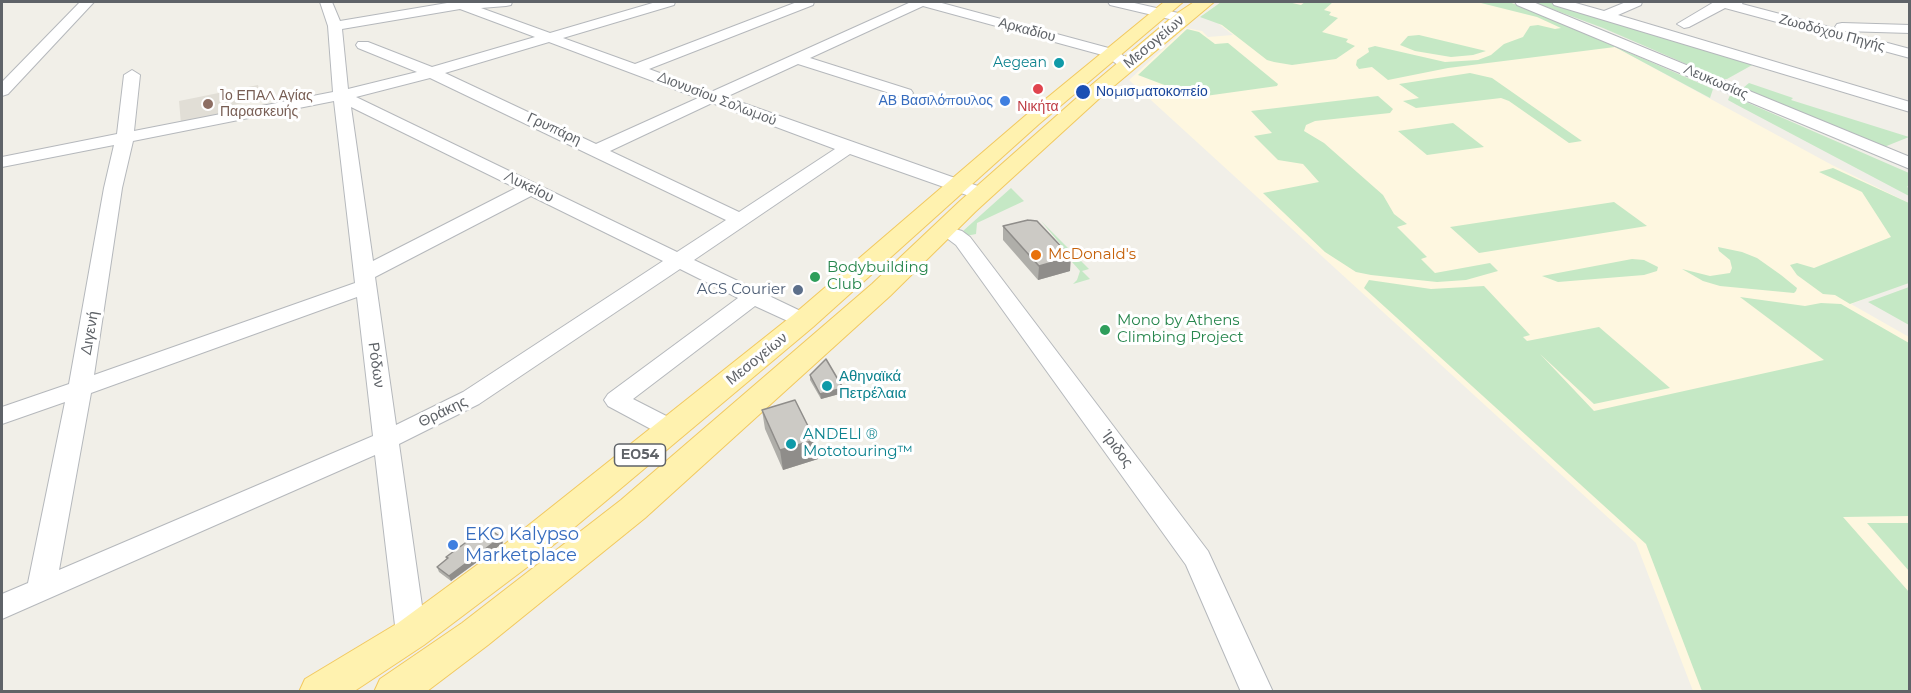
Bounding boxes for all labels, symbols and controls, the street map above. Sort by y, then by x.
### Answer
street label: Μεσογείων [1120,11,1188,73]
street label: Ζωοδόχου Πηγής [1777,11,1887,55]
street label: Αρκαδίου [997,14,1057,46]
place label: Aegean [993,55,1047,71]
marker: Aegean [1052,56,1066,70]
street label: Λευκωσίας [1681,61,1751,103]
street label: Διονυσίου Σολωμού [655,69,779,129]
marker: Νικήτα [1031,82,1045,96]
marker: Νομισματοκοπείο [1074,83,1092,101]
place label: Νομισματοκοπείο [1096,84,1208,100]
place label: 1ο ΕΠΑΛ Αγίας Παρασκευής [220,88,313,120]
place label: ΑΒ Βασιλόπουλος [878,93,993,109]
marker: ΑΒ Βασιλόπουλος [998,94,1012,108]
marker: 1ο ΕΠΑΛ Αγίας Παρασκευής [201,97,215,111]
place label: Νικήτα [1017,99,1059,115]
street label: Γρυπάρη [524,109,584,149]
street label: Λυκείου [501,167,557,207]
place label: McDonald's [1048,246,1136,264]
marker: McDonald's [1029,248,1043,262]
place label: Bodybuilding Club [827,259,929,294]
marker: Bodybuilding Club [808,270,822,284]
place label: ACS Courier [697,281,786,299]
marker: ACS Courier [791,283,805,297]
street label: Διγενή [77,310,103,356]
place label: Mono by Athens Climbing Project [1117,312,1244,347]
marker: Mono by Athens Climbing Project [1098,323,1112,337]
street label: Μεσογείων [723,329,791,389]
street label: Ρόδων [364,341,388,389]
place label: Αθηναϊκά Πετρέλαια [839,368,906,403]
marker: Αθηναϊκά Πετρέλαια [820,379,834,393]
street label: Θράκης [416,393,470,431]
place label: ANDELI ® Mototouring™ [803,426,913,461]
street label: Ίριδος [1098,427,1136,471]
marker: ANDELI ® Mototouring™ [784,437,798,451]
road number: ΕΟ54 [614,444,666,466]
place label: EKO Kalypso Marketplace [465,524,579,566]
marker: EKO Kalypso Marketplace [446,538,460,552]

